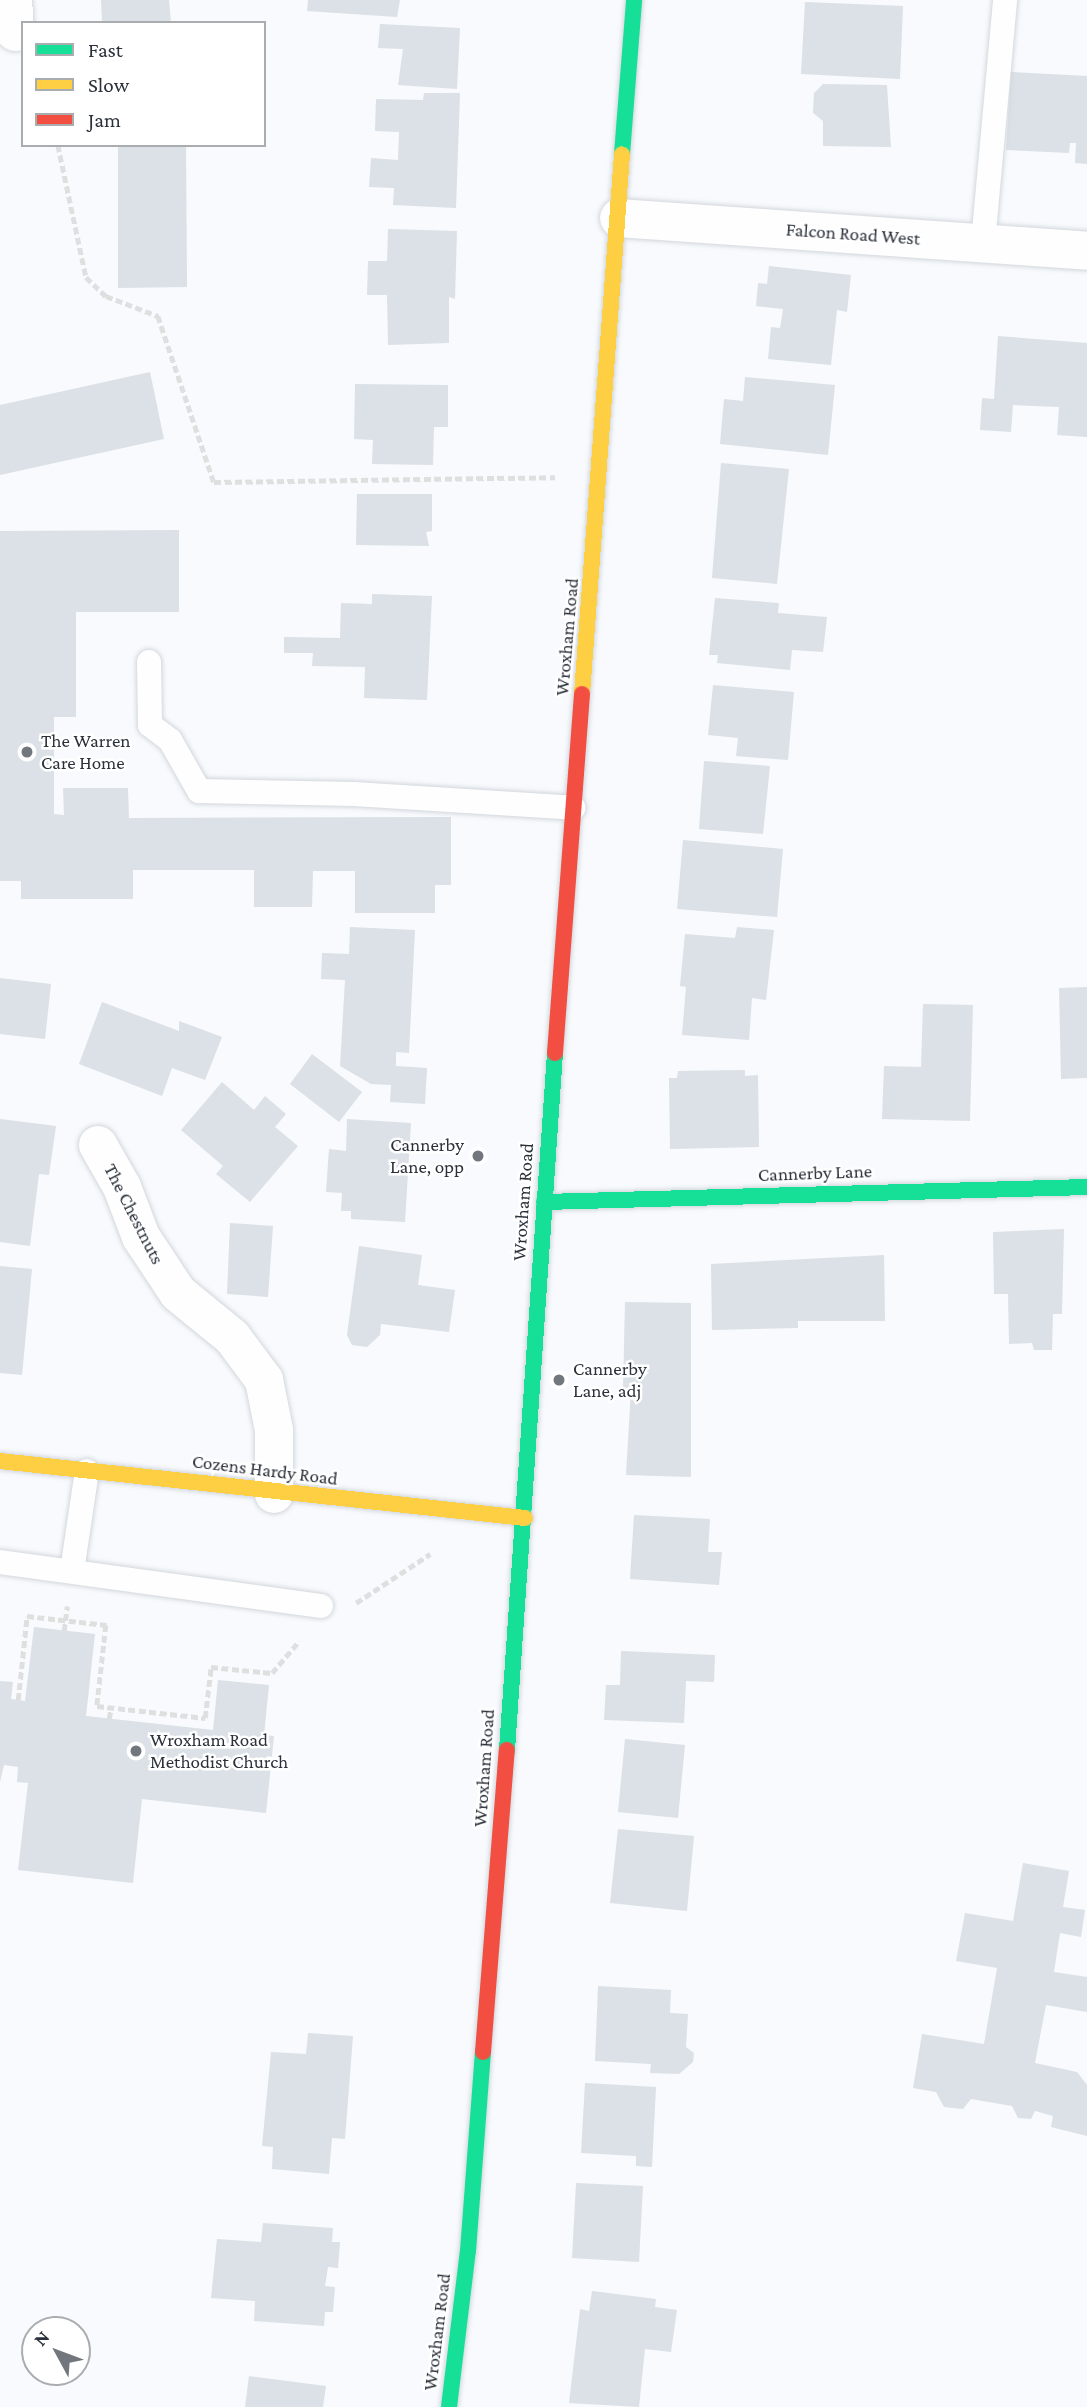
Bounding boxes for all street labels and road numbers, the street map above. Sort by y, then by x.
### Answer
street label: Falcon Road West [785,218,921,250]
street label: Wroxham Road [551,577,583,697]
street label: Wroxham Road [508,1142,538,1262]
street label: The Chestnuts [99,1160,169,1268]
street label: Cannerby Lane [758,1160,872,1186]
street label: Cozens Hardy Road [191,1450,339,1490]
street label: Wroxham Road [469,1708,499,1828]
street label: Wroxham Road [418,2272,456,2392]

